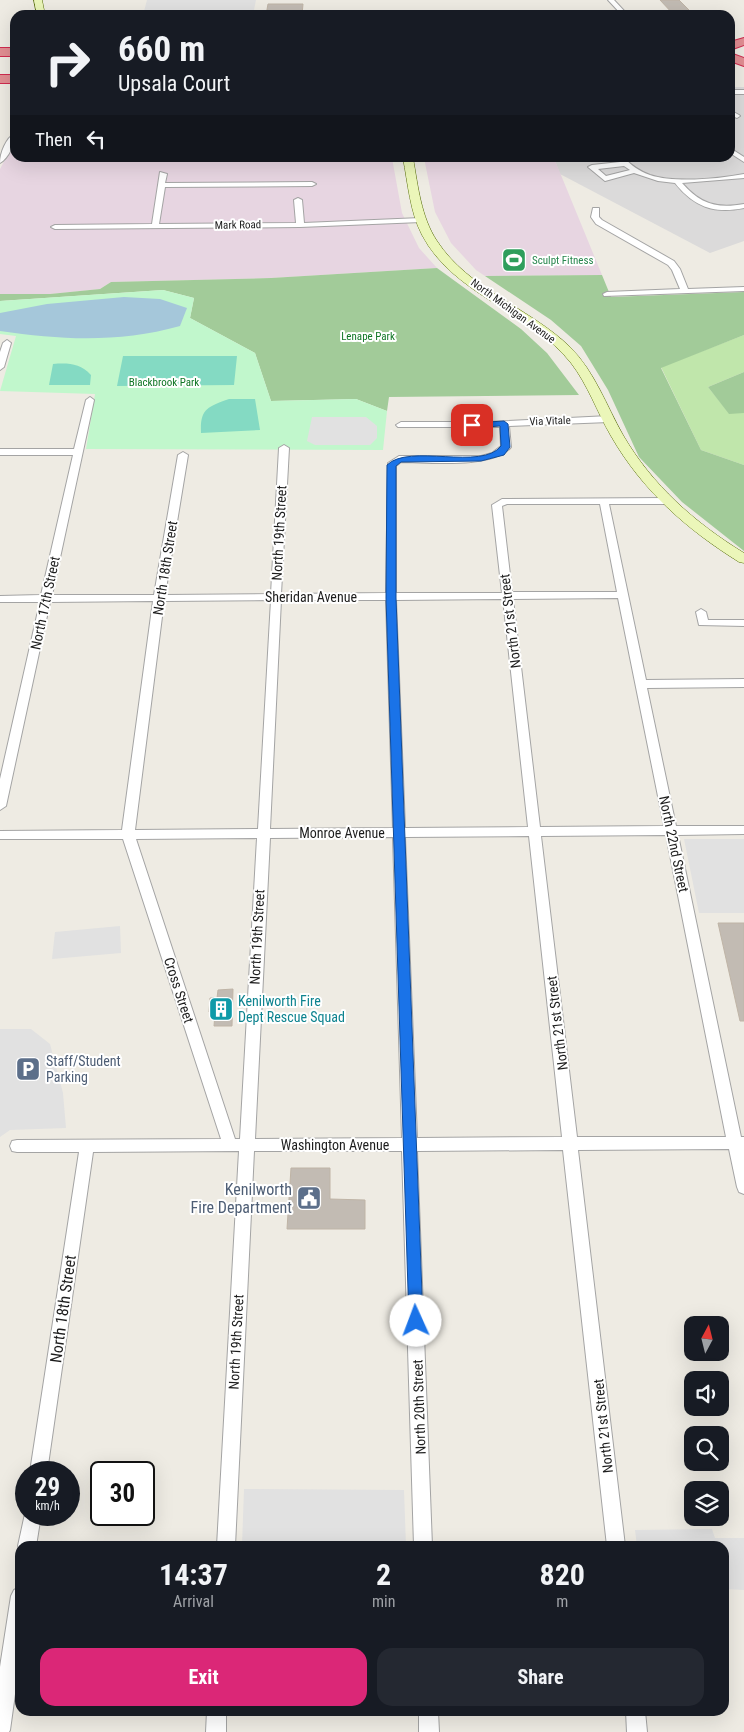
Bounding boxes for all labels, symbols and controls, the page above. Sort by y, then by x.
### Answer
text: 660 m [118,29,205,70]
icon: right [35,30,100,95]
text: Upsala Court [118,71,230,96]
icon: left [82,125,110,153]
text: Then [35,128,72,151]
street label: Mark Road [215,218,261,232]
sports icon: Sculpt Fitness [501,247,527,273]
place label: Sculpt Fitness [532,254,593,267]
street label: North Michigan Avenue [468,276,558,346]
park label: Lenape Park [341,330,395,343]
park label: Blackbrook Park [129,376,199,389]
pin [451,404,493,446]
icon: arrive [458,411,486,439]
street label: Via Vitale [529,414,571,428]
street label: North 19th Street [269,485,289,581]
street label: North 18th Street [150,520,180,616]
street label: North 17th Street [27,555,63,651]
street label: North 21st Street [496,573,524,669]
street label: Sheridan Avenue [265,589,357,605]
street label: North 22nd Street [656,794,692,894]
street label: Monroe Avenue [299,825,385,841]
street label: North 19th Street [247,889,267,985]
street label: Cross Street [161,955,197,1025]
street label: North 21st Street [543,975,571,1071]
place label: Kenilworth Fire Dept Rescue Squad [238,993,345,1025]
building icon: Kenilworth Fire Dept Rescue Squad [208,996,234,1022]
place label: Staff/Student Parking [46,1053,121,1085]
parking icon: Staff/Student Parking [15,1056,41,1082]
street label: Washington Avenue [281,1137,390,1153]
place label: Kenilworth Fire Department [191,1180,292,1217]
public building icon: Kenilworth Fire Department [296,1185,322,1211]
street label: North 18th Street [46,1254,80,1364]
street label: North 19th Street [226,1294,246,1390]
position arrow [389,1294,441,1346]
north arrow [684,1316,729,1361]
map controls [684,1316,729,1526]
street label: North 20th Street [409,1359,429,1455]
button: sound [684,1371,729,1416]
street label: North 21st Street [590,1378,616,1474]
button: search [684,1426,729,1471]
speed limit sign: 30 [90,1461,155,1526]
text: 29 [35,1473,60,1502]
button: layers [684,1481,729,1526]
text: km/h [35,1499,60,1513]
text: 14:37 [159,1557,228,1592]
text: 2 [376,1557,391,1592]
text: 820 [539,1557,585,1592]
text: Arrival [173,1592,214,1611]
text: min [372,1592,395,1611]
text: m [556,1592,568,1611]
button: Exit [40,1648,367,1706]
button: Share [377,1648,704,1706]

